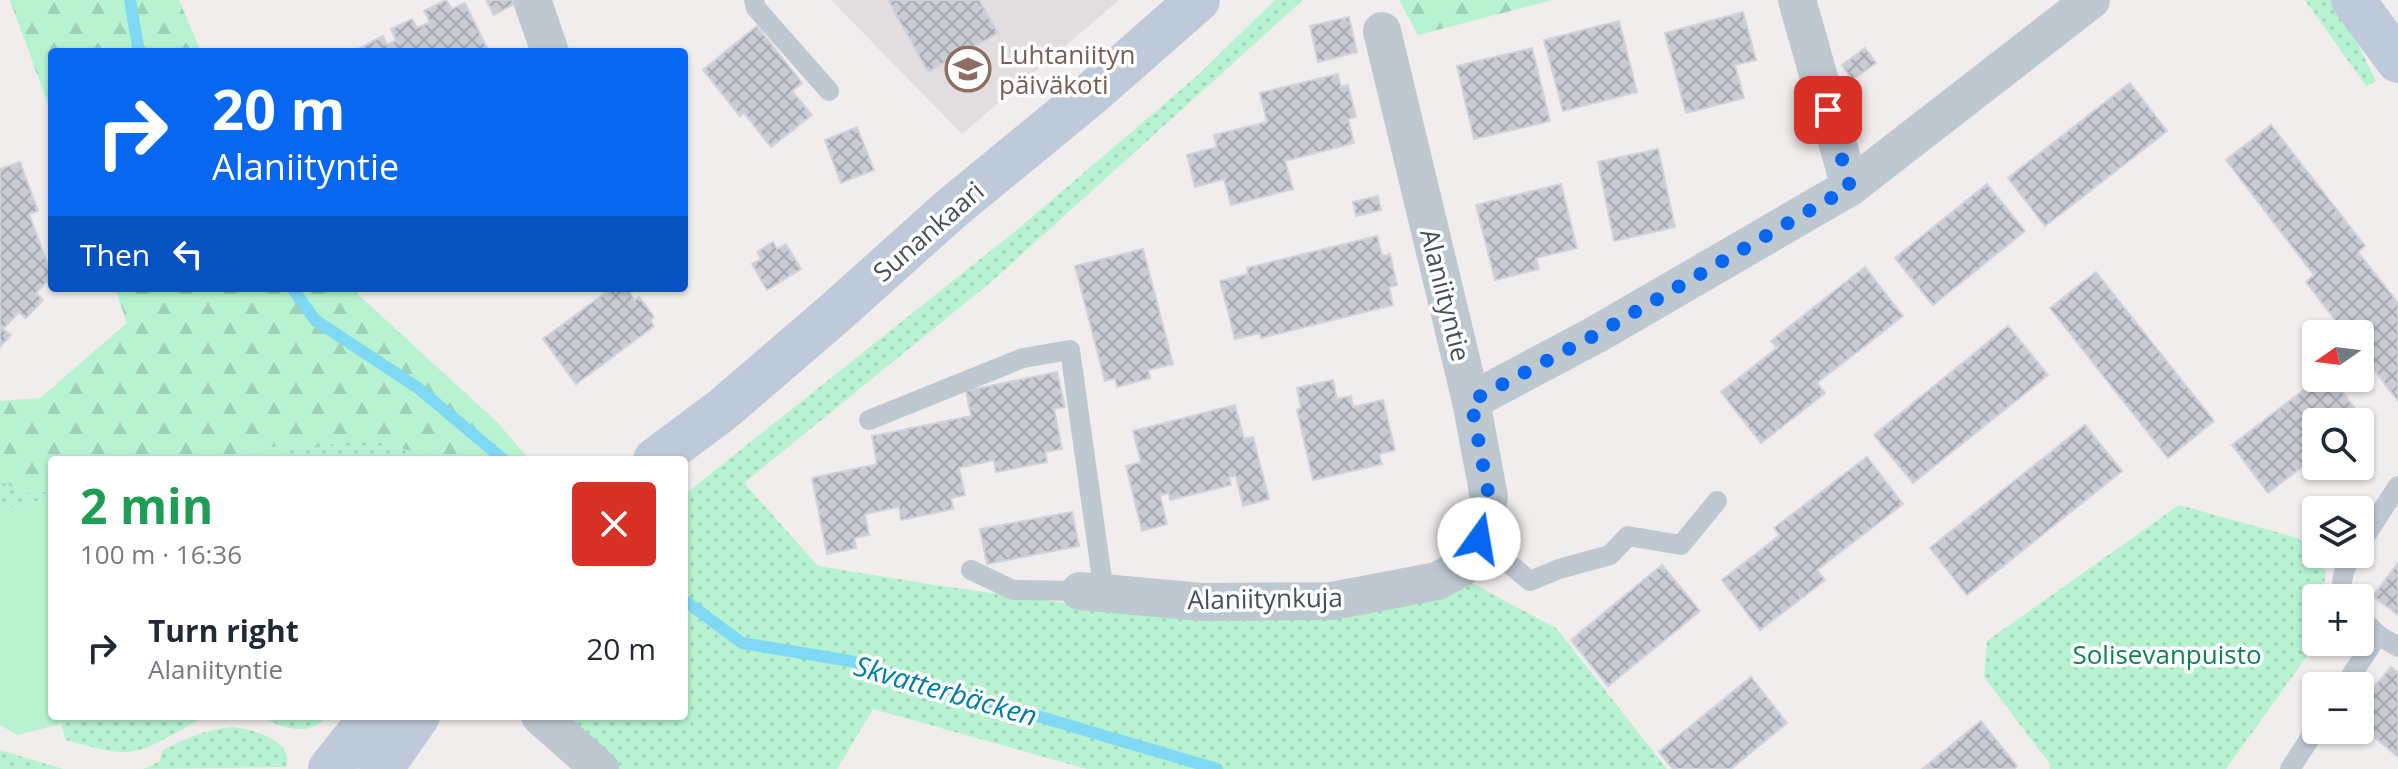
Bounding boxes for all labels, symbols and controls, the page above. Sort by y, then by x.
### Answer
place label: Luhtaniityn päiväkoti [999,36,1136,102]
school or university icon: Luhtaniityn päiväkoti [944,45,992,93]
text: 20 m [212,70,346,146]
pin [1794,76,1862,144]
icon: right [80,80,184,184]
icon: arrive [1806,88,1850,132]
text: Alaniityntie [212,142,399,191]
street label: Sunankaari [865,173,991,289]
street label: Alaniityntie [1412,225,1480,365]
icon: left [166,232,210,276]
text: Then [80,234,150,275]
north arrow [2302,320,2374,392]
map controls [2302,320,2374,744]
button: search [2302,408,2374,480]
text: 2 min [80,473,213,538]
button: close [572,482,656,566]
button: layers [2302,496,2374,568]
position arrow [1437,497,1521,581]
text: 100 m · 16:36 [80,536,242,572]
street label: Alaniitynkuja [1187,579,1343,617]
button: + [2302,584,2374,656]
text: Turn right [148,610,299,651]
icon: right [80,626,124,670]
text: 20 m [586,628,656,669]
park label: Solisevanpuisto [2072,636,2262,672]
water label: Skvatterbäcken [850,646,1042,734]
text: Alaniityntie [148,651,283,687]
button: − [2302,672,2374,744]

